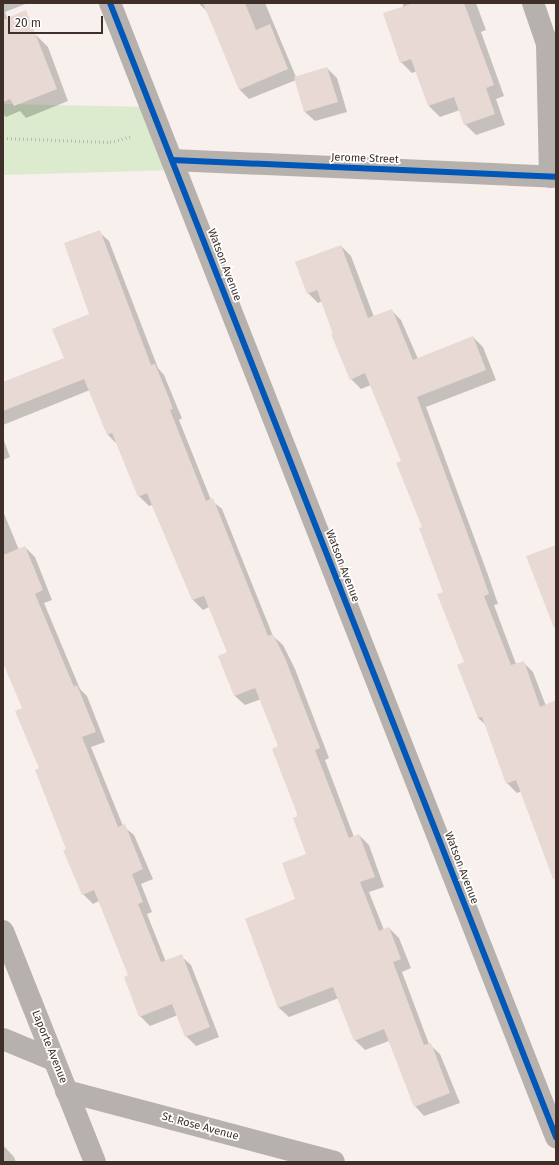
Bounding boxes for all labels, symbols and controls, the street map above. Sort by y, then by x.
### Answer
scale bar [10,8,105,34]
text: 20 m [15,16,41,30]
street label: Jerome Street [331,151,399,167]
street label: Watson Avenue [204,227,244,303]
street label: Watson Avenue [322,528,362,604]
street label: Watson Avenue [441,830,481,906]
street label: Laporte Avenue [28,1008,70,1086]
street label: St. Rose Avenue [160,1110,240,1144]

